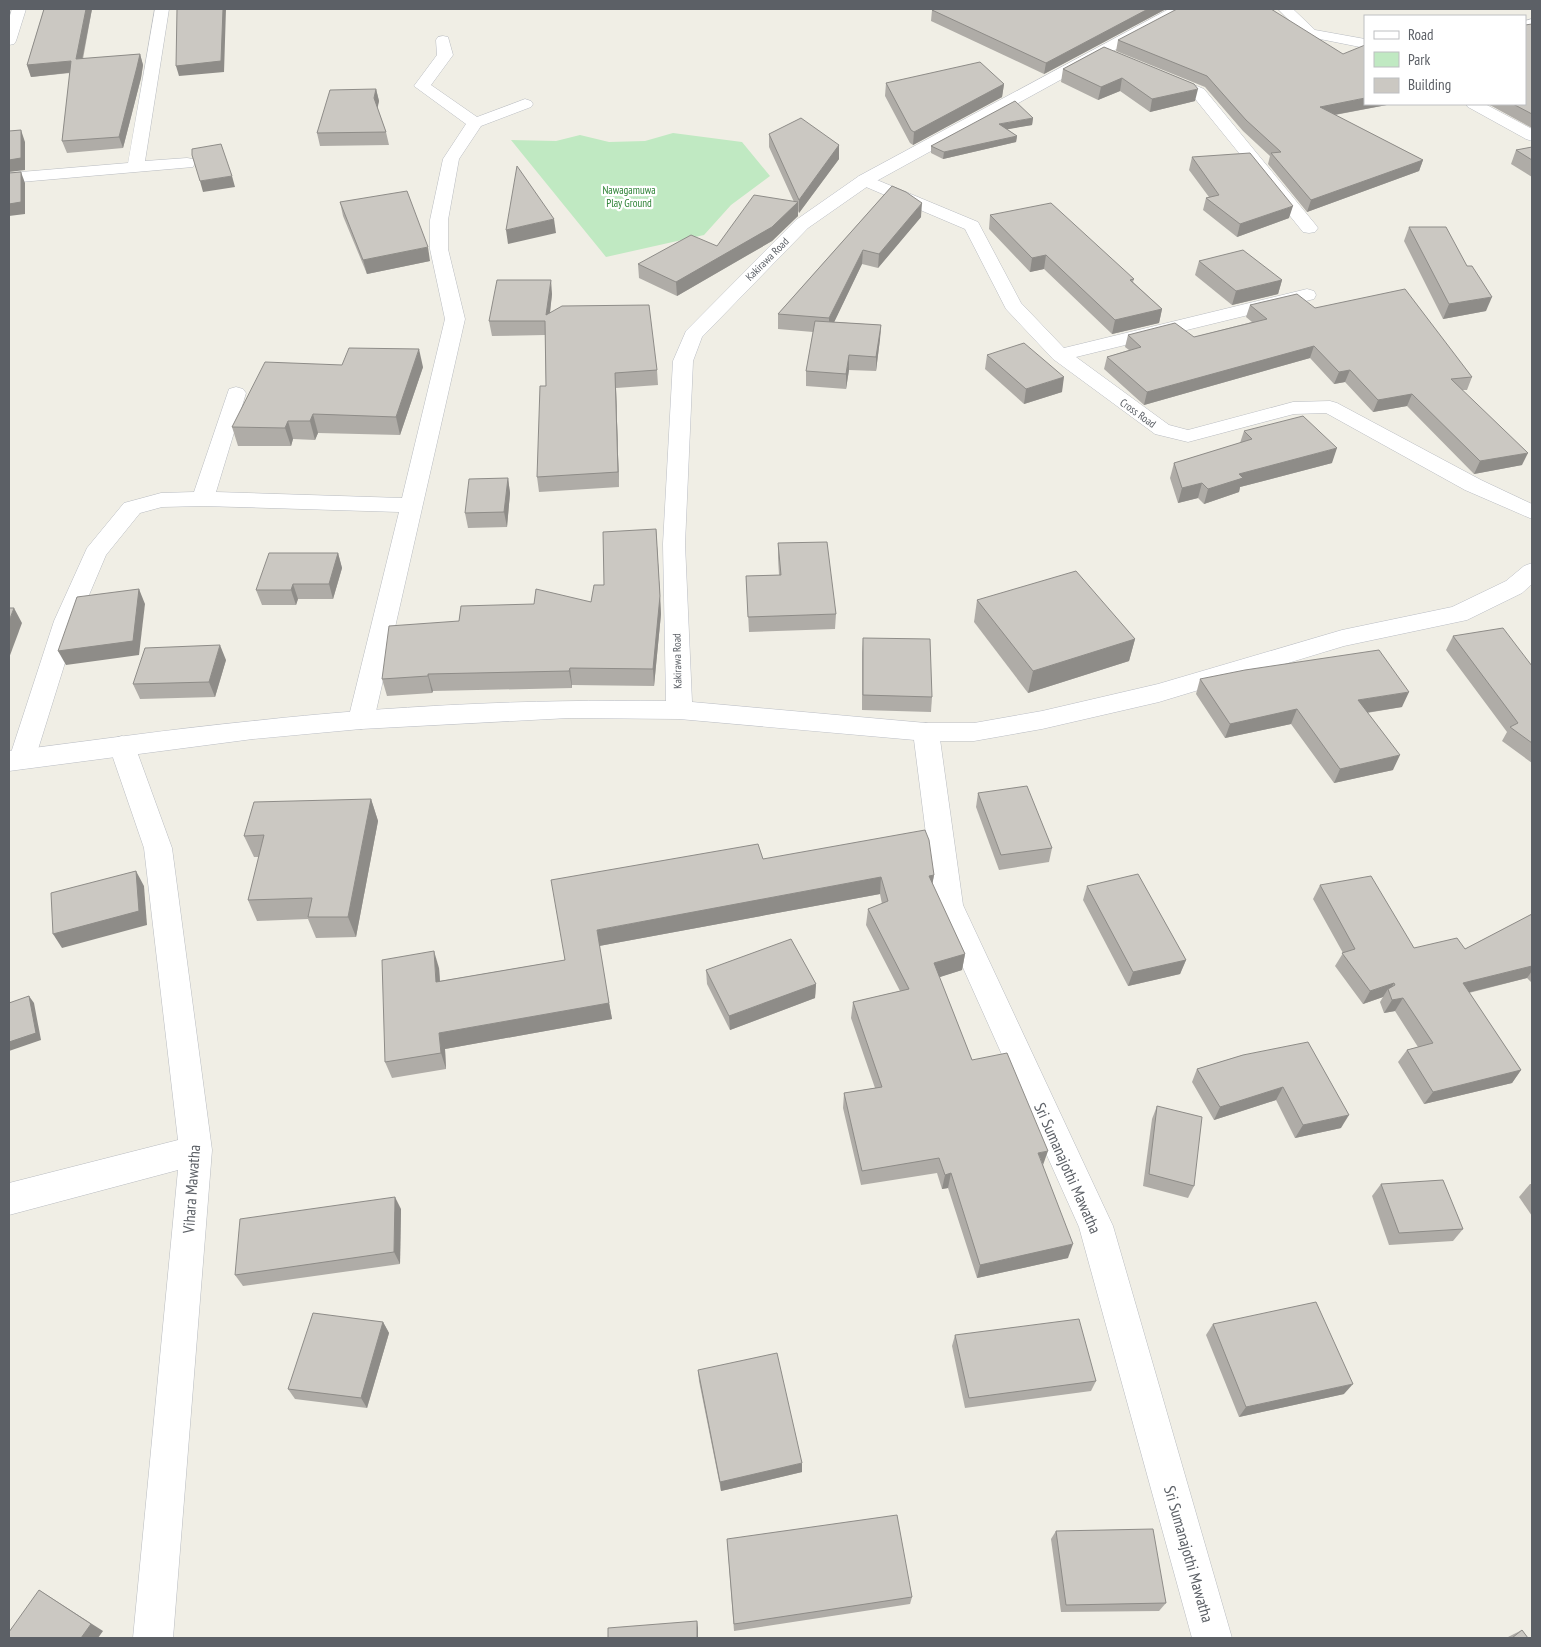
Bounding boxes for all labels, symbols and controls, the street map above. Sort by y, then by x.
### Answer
legend [1364,15,1526,105]
text: Road [1408,25,1434,44]
text: Park [1408,50,1430,69]
text: Building [1408,75,1451,94]
park label: Nawagamuwa Play Ground [602,183,656,210]
street label: Kakirawa Road [742,234,792,284]
street label: Cross Road [1117,395,1159,431]
street label: Kakirawa Road [670,633,684,689]
street label: Sri Sumanajothi Mawatha [1030,1099,1106,1237]
street label: Vihara Mawatha [178,1144,204,1235]
street label: Sri Sumanajothi Mawatha [1160,1483,1218,1625]

